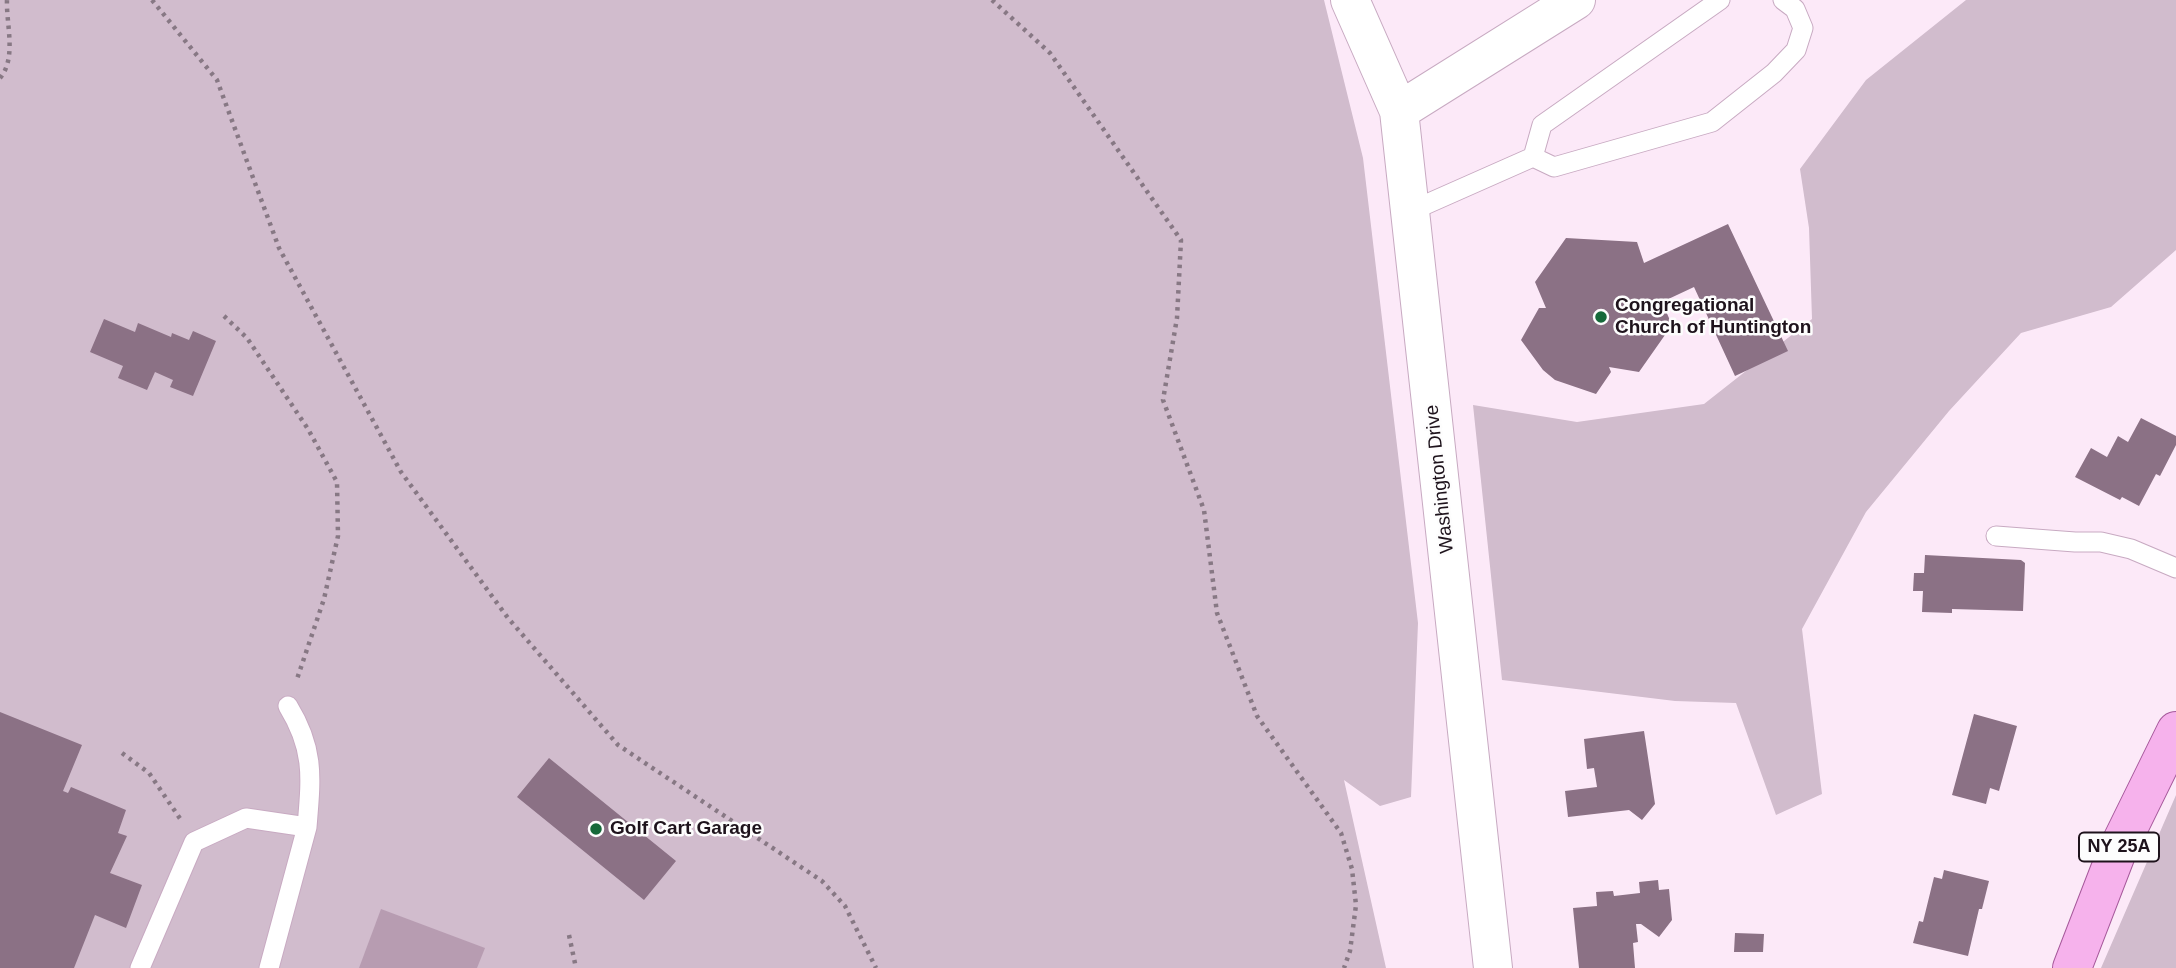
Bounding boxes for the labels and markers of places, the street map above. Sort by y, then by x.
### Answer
place label: Congregational Church of Huntington [1615,295,1811,339]
marker: Congregational Church of Huntington [1593,309,1609,325]
place label: Golf Cart Garage [610,818,762,840]
marker: Golf Cart Garage [588,821,604,837]

